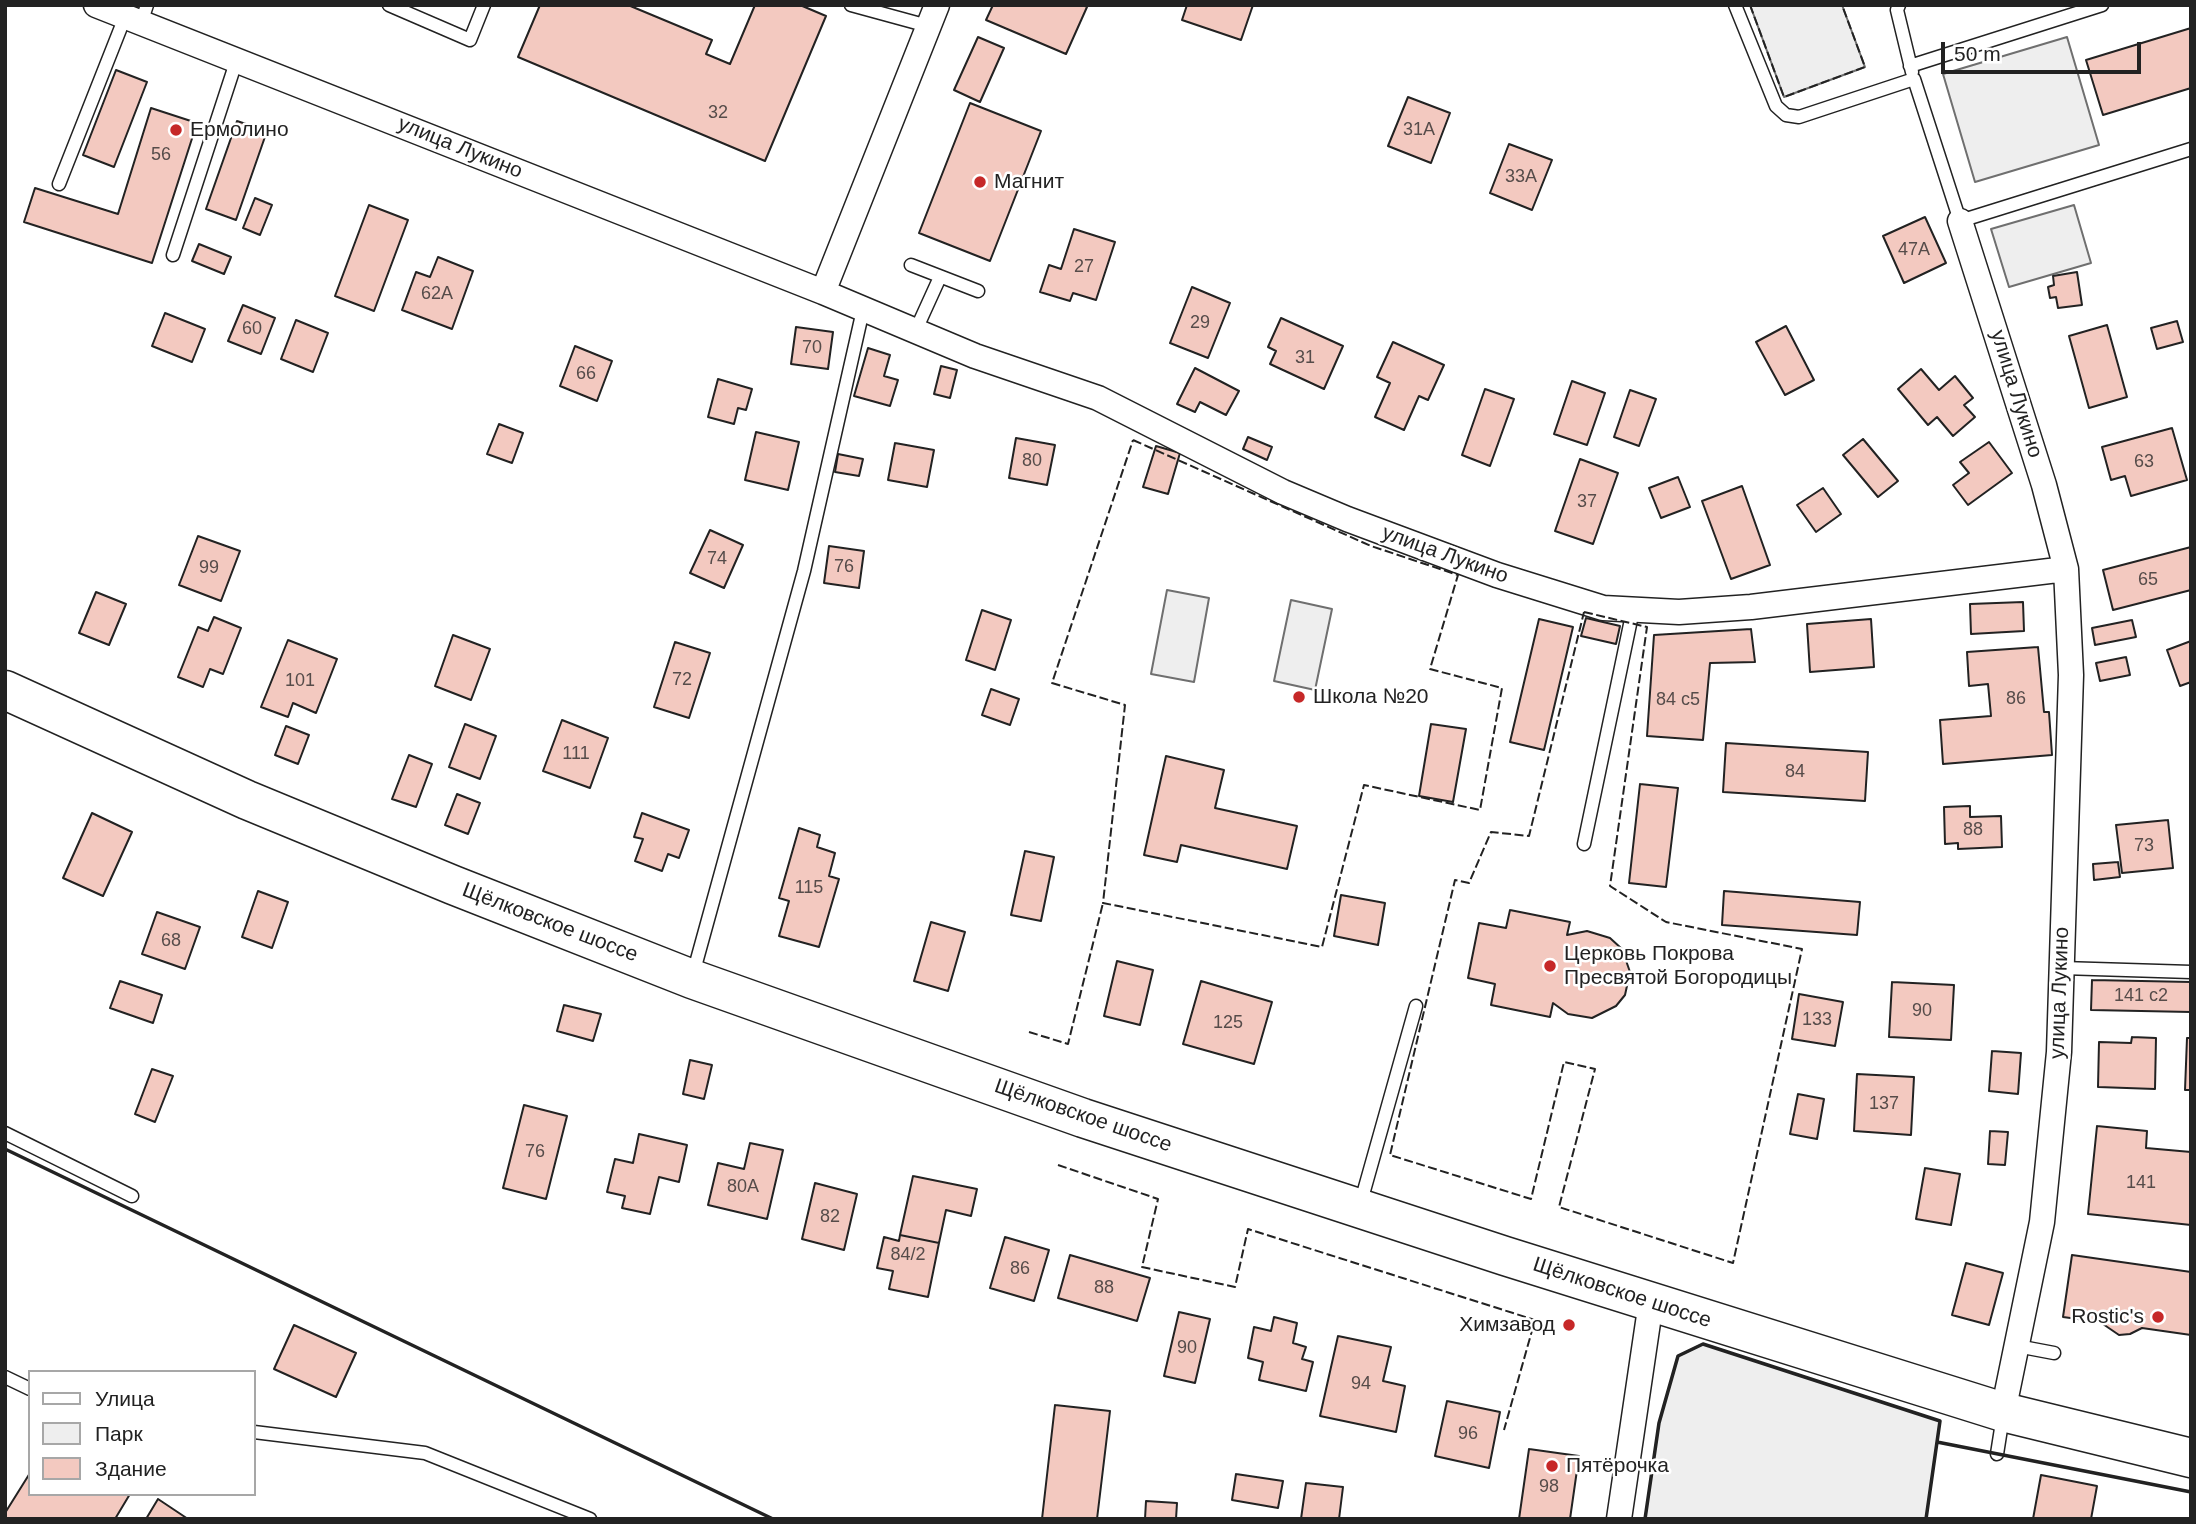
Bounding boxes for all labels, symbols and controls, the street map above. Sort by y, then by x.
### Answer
scale bar [1944,28,2144,72]
text: 50 m [1954,42,2001,65]
house number: 32 [708,102,728,124]
street label: улица Лукино [394,112,526,184]
place label: Ермолино [190,117,289,143]
house number: 31А [1403,119,1435,141]
marker: Ермолино [168,122,184,138]
house number: 56 [151,144,171,166]
house number: 33А [1505,166,1537,188]
place label: Магнит [994,169,1064,195]
marker: Магнит [972,174,988,190]
house number: 47А [1898,239,1930,261]
house number: 27 [1074,256,1094,278]
house number: 62А [421,283,453,305]
house number: 29 [1190,312,1210,334]
house number: 60 [242,318,262,340]
street label: улица Лукино [1985,327,2047,461]
house number: 70 [802,337,822,359]
house number: 31 [1295,347,1315,369]
house number: 66 [576,363,596,385]
house number: 80 [1022,450,1042,472]
house number: 63 [2134,451,2154,473]
house number: 37 [1577,491,1597,513]
street label: улица Лукино [1379,521,1511,589]
house number: 74 [707,548,727,570]
house number: 76 [834,556,854,578]
house number: 99 [199,557,219,579]
house number: 65 [2138,569,2158,591]
house number: 72 [672,669,692,691]
house number: 101 [285,670,315,692]
place label: Школа №20 [1313,684,1429,710]
house number: 86 [2006,688,2026,710]
marker: Школа №20 [1291,689,1307,705]
house number: 84 с5 [1656,689,1700,711]
house number: 111 [562,743,590,765]
house number: 84 [1785,761,1805,783]
house number: 88 [1963,819,1983,841]
house number: 73 [2134,835,2154,857]
house number: 115 [795,877,823,899]
street label: Щёлковское шоссе [459,878,641,968]
street label: улица Лукино [2045,926,2075,1060]
house number: 68 [161,930,181,952]
place label: Церковь Покрова Пресвятой Богородицы [1564,941,1792,991]
marker: Церковь Покрова Пресвятой Богородицы [1542,958,1558,974]
house number: 141 с2 [2114,985,2168,1007]
house number: 90 [1912,1000,1932,1022]
house number: 133 [1802,1009,1832,1031]
house number: 125 [1213,1012,1243,1034]
street label: Щёлковское шоссе [991,1074,1175,1158]
house number: 137 [1869,1093,1899,1115]
house number: 76 [525,1141,545,1163]
house number: 141 [2126,1172,2156,1194]
house number: 80А [727,1176,759,1198]
house number: 82 [820,1206,840,1228]
house number: 84/2 [890,1244,926,1266]
street label: Щёлковское шоссе [1530,1252,1714,1334]
house number: 86 [1010,1258,1030,1280]
house number: 88 [1094,1277,1114,1299]
place label: Rostic's [2071,1304,2144,1330]
marker: Rostic's [2150,1309,2166,1325]
place label: Химзавод [1459,1312,1555,1338]
marker: Химзавод [1561,1317,1577,1333]
house number: 90 [1177,1337,1197,1359]
legend [28,1370,256,1496]
house number: 94 [1351,1373,1371,1395]
text: Улица [95,1387,155,1410]
text: Парк [95,1422,143,1445]
house number: 96 [1458,1423,1478,1445]
place label: Пятёрочка [1566,1453,1669,1479]
text: Здание [95,1457,167,1480]
marker: Пятёрочка [1544,1458,1560,1474]
house number: 98 [1539,1476,1559,1498]

